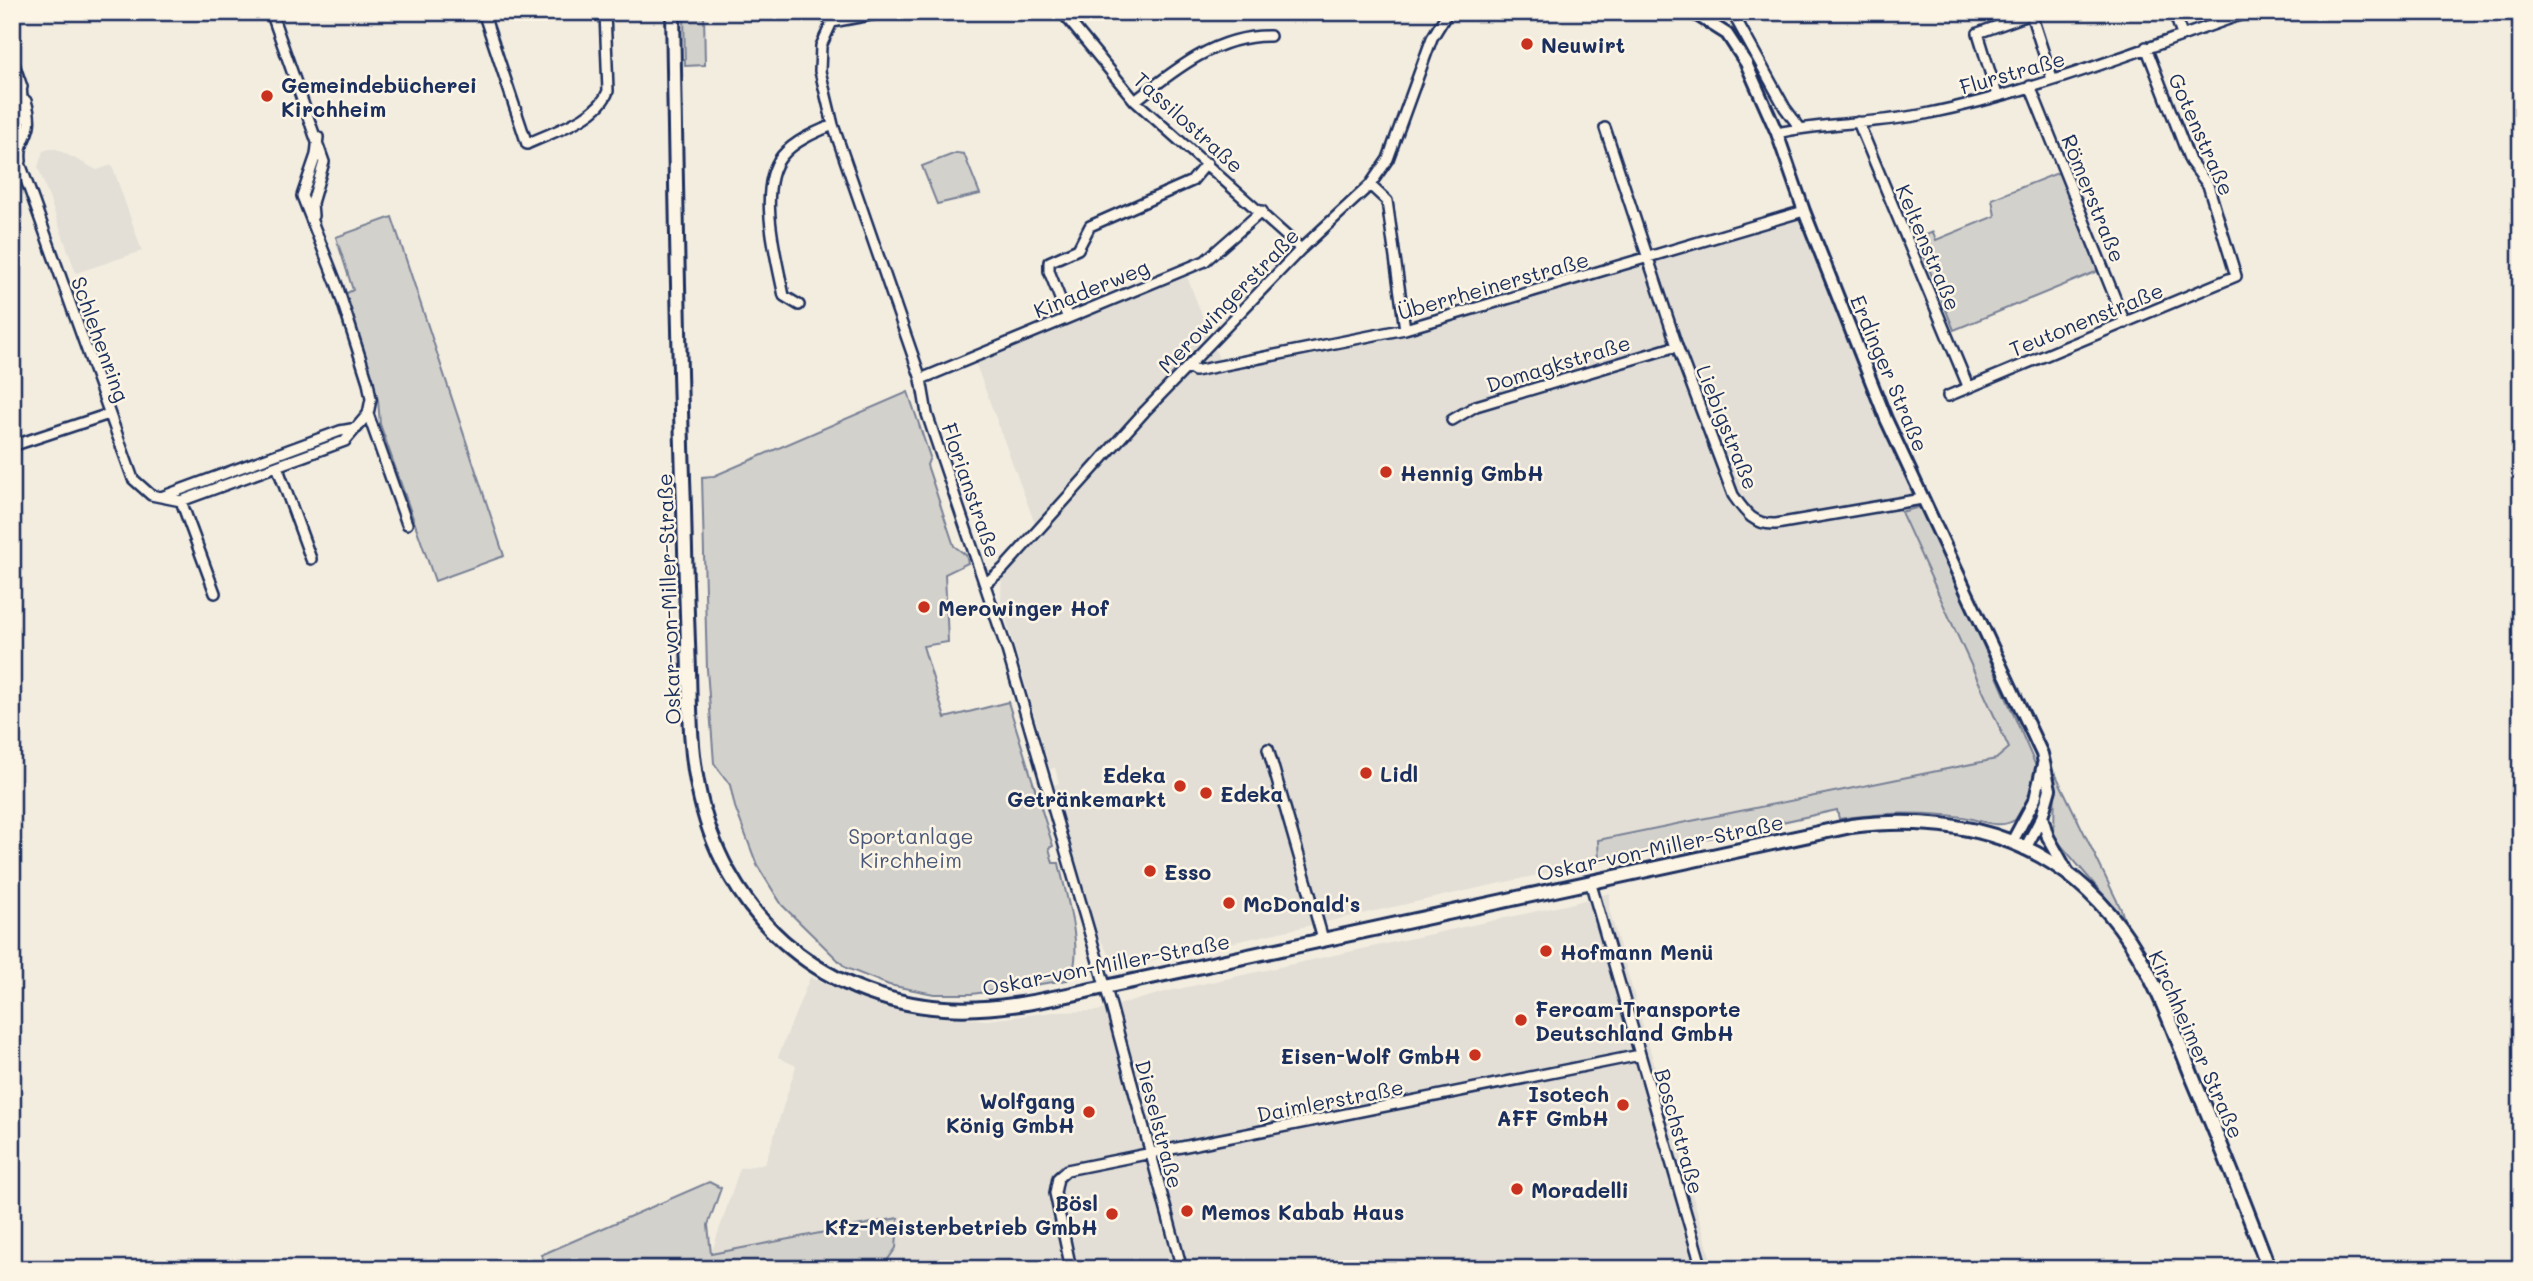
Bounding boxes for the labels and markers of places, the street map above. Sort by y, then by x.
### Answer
place label: Neuwirt [1541,31,1625,58]
marker: Neuwirt [1519,36,1535,52]
place label: Gemeindebücherei Kirchheim [281,71,477,122]
marker: Gemeindebücherei Kirchheim [259,88,275,104]
place label: Hennig GmbH [1400,459,1544,486]
marker: Hennig GmbH [1378,464,1394,480]
place label: Merowinger Hof [938,594,1110,621]
marker: Merowinger Hof [916,599,932,615]
place label: Lidl [1380,760,1418,787]
place label: Edeka Getränkemarkt [1007,761,1166,812]
marker: Lidl [1358,765,1374,781]
marker: Edeka Getränkemarkt [1172,778,1188,794]
place label: Edeka [1220,780,1284,807]
marker: Edeka [1198,785,1214,801]
place label: Esso [1164,858,1212,885]
marker: Esso [1142,863,1158,879]
place label: McDonald's [1243,890,1360,917]
marker: McDonald's [1221,895,1237,911]
place label: Hofmann Menü [1560,938,1713,965]
marker: Hofmann Menü [1538,943,1554,959]
place label: Fercam-Transporte Deutschland GmbH [1535,995,1741,1046]
marker: Fercam-Transporte Deutschland GmbH [1513,1012,1529,1028]
place label: Eisen-Wolf GmbH [1280,1042,1461,1069]
marker: Eisen-Wolf GmbH [1467,1047,1483,1063]
place label: Isotech AFF GmbH [1497,1080,1609,1131]
place label: Wolfgang König GmbH [946,1087,1075,1138]
marker: Isotech AFF GmbH [1615,1097,1631,1113]
marker: Wolfgang König GmbH [1081,1104,1097,1120]
place label: Moradelli [1531,1176,1629,1203]
marker: Moradelli [1509,1181,1525,1197]
place label: Bösl Kfz-Meisterbetrieb GmbH [825,1189,1098,1240]
place label: Memos Kabab Haus [1201,1198,1404,1225]
marker: Memos Kabab Haus [1179,1203,1195,1219]
marker: Bösl Kfz-Meisterbetrieb GmbH [1104,1206,1120,1222]

